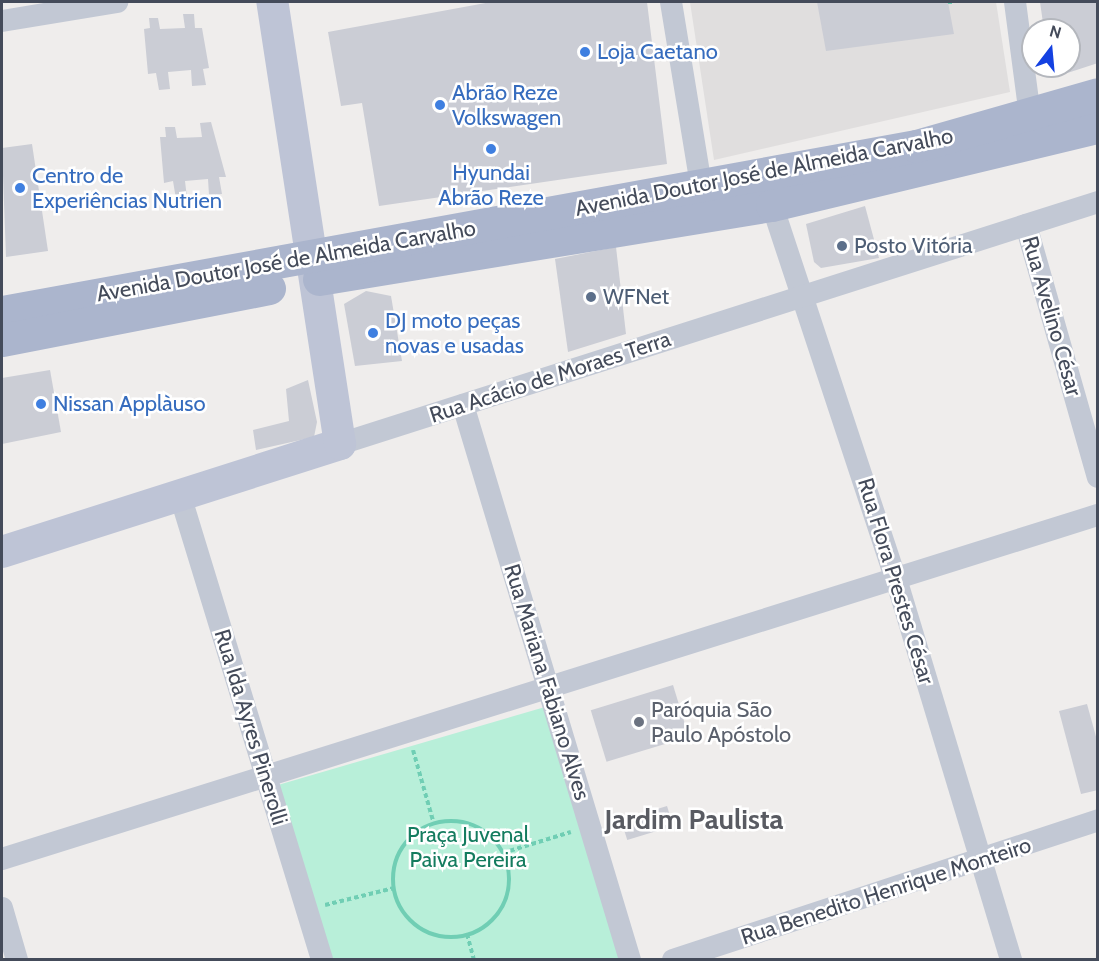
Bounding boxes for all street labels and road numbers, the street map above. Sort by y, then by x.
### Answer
street label: Avenida Doutor José de Almeida Carvalho [573,122,955,222]
street label: Avenida Doutor José de Almeida Carvalho [94,215,478,307]
street label: Rua Avelino César [1017,233,1087,399]
street label: Rua Acácio de Moraes Terra [426,326,674,428]
street label: Rua Flora Prestes César [852,475,940,687]
street label: Rua Mariana Fabiano Alves [499,561,595,803]
street label: Rua Ida Ayres Pinerolli [209,626,293,828]
street label: Rua Benedito Henrique Monteiro [738,832,1034,950]

